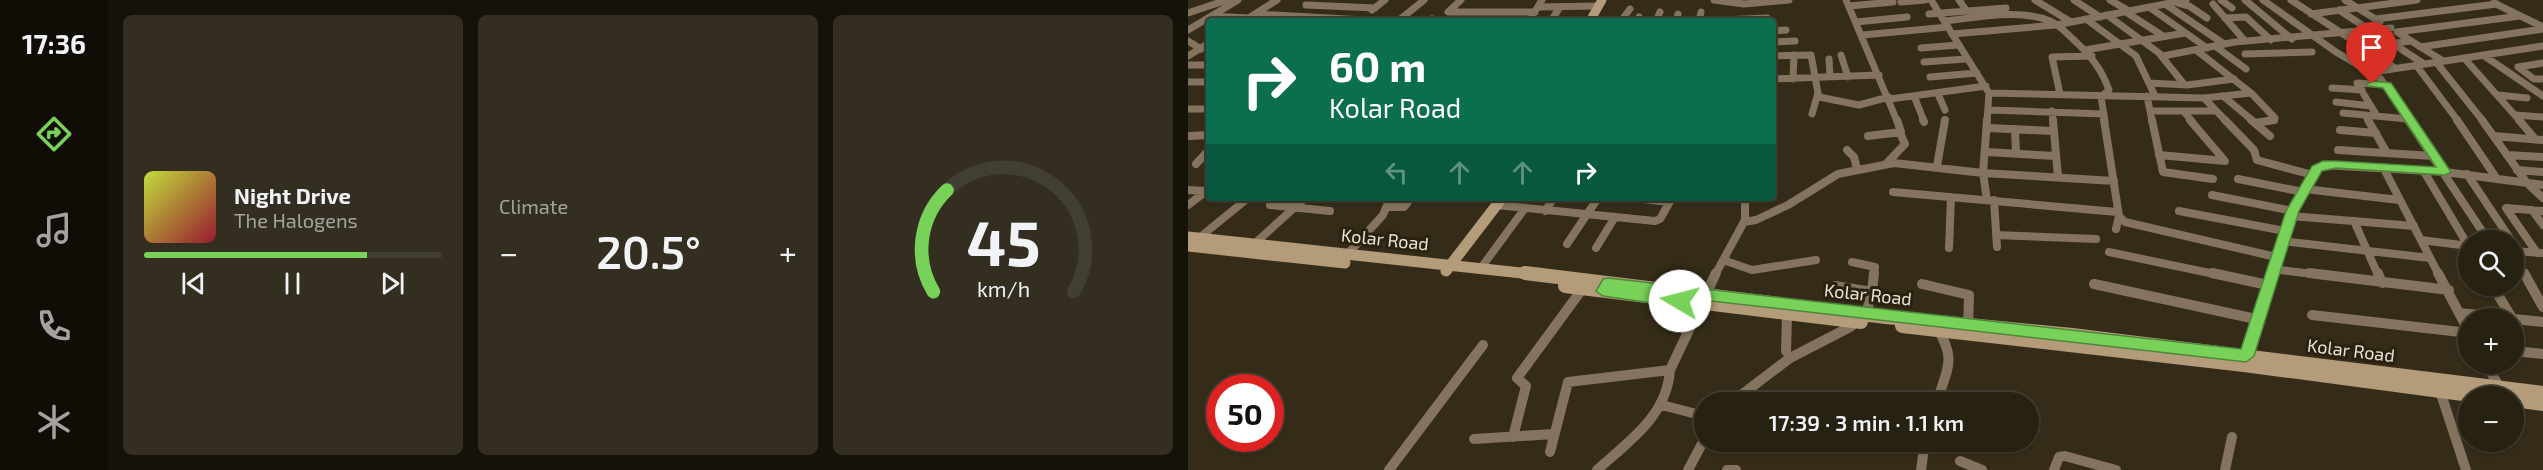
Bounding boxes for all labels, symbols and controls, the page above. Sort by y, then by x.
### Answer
pin [2346,22,2397,84]
text: 17:36 [22,27,86,59]
icon: arrive [2355,31,2388,64]
text: 60 m [1329,40,1426,90]
icon: right [1230,42,1308,120]
text: Kolar Road [1329,91,1461,123]
icon: directions [33,113,75,155]
icon: left [1380,156,1413,189]
icon: ahead [1443,156,1476,189]
icon: ahead [1506,156,1539,189]
icon: right [1569,156,1602,189]
text: Night Drive [234,182,351,208]
text: Climate [499,194,568,218]
text: 45 [966,204,1040,279]
text: The Halogens [234,208,358,232]
icon: music [33,209,75,251]
street label: Kolar Road [1340,223,1430,255]
text: 20.5° [596,224,701,278]
map controls [2458,230,2524,452]
button: search [2458,230,2524,296]
text: − [499,232,518,272]
text: + [779,232,797,272]
icon: previous [177,267,210,300]
icon: pause [276,267,309,300]
icon: next [376,267,409,300]
position arrow [1648,269,1712,333]
text: km/h [976,276,1030,301]
street label: Kolar Road [1823,278,1913,310]
icon: phone [33,305,75,347]
button: + [2458,308,2524,374]
street label: Kolar Road [2306,334,2396,366]
speed limit sign: 50 [1206,374,1284,452]
button: − [2458,386,2524,452]
icon: climate [33,401,75,443]
text: 17:39 · 3 min · 1.1 km [1769,409,1964,435]

